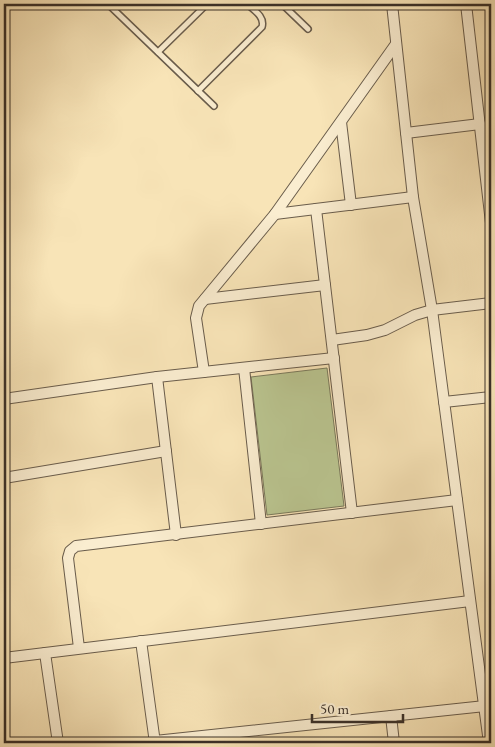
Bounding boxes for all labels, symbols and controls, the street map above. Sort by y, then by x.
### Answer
scale bar [312,692,404,724]
text: 50 m [320,699,349,718]

